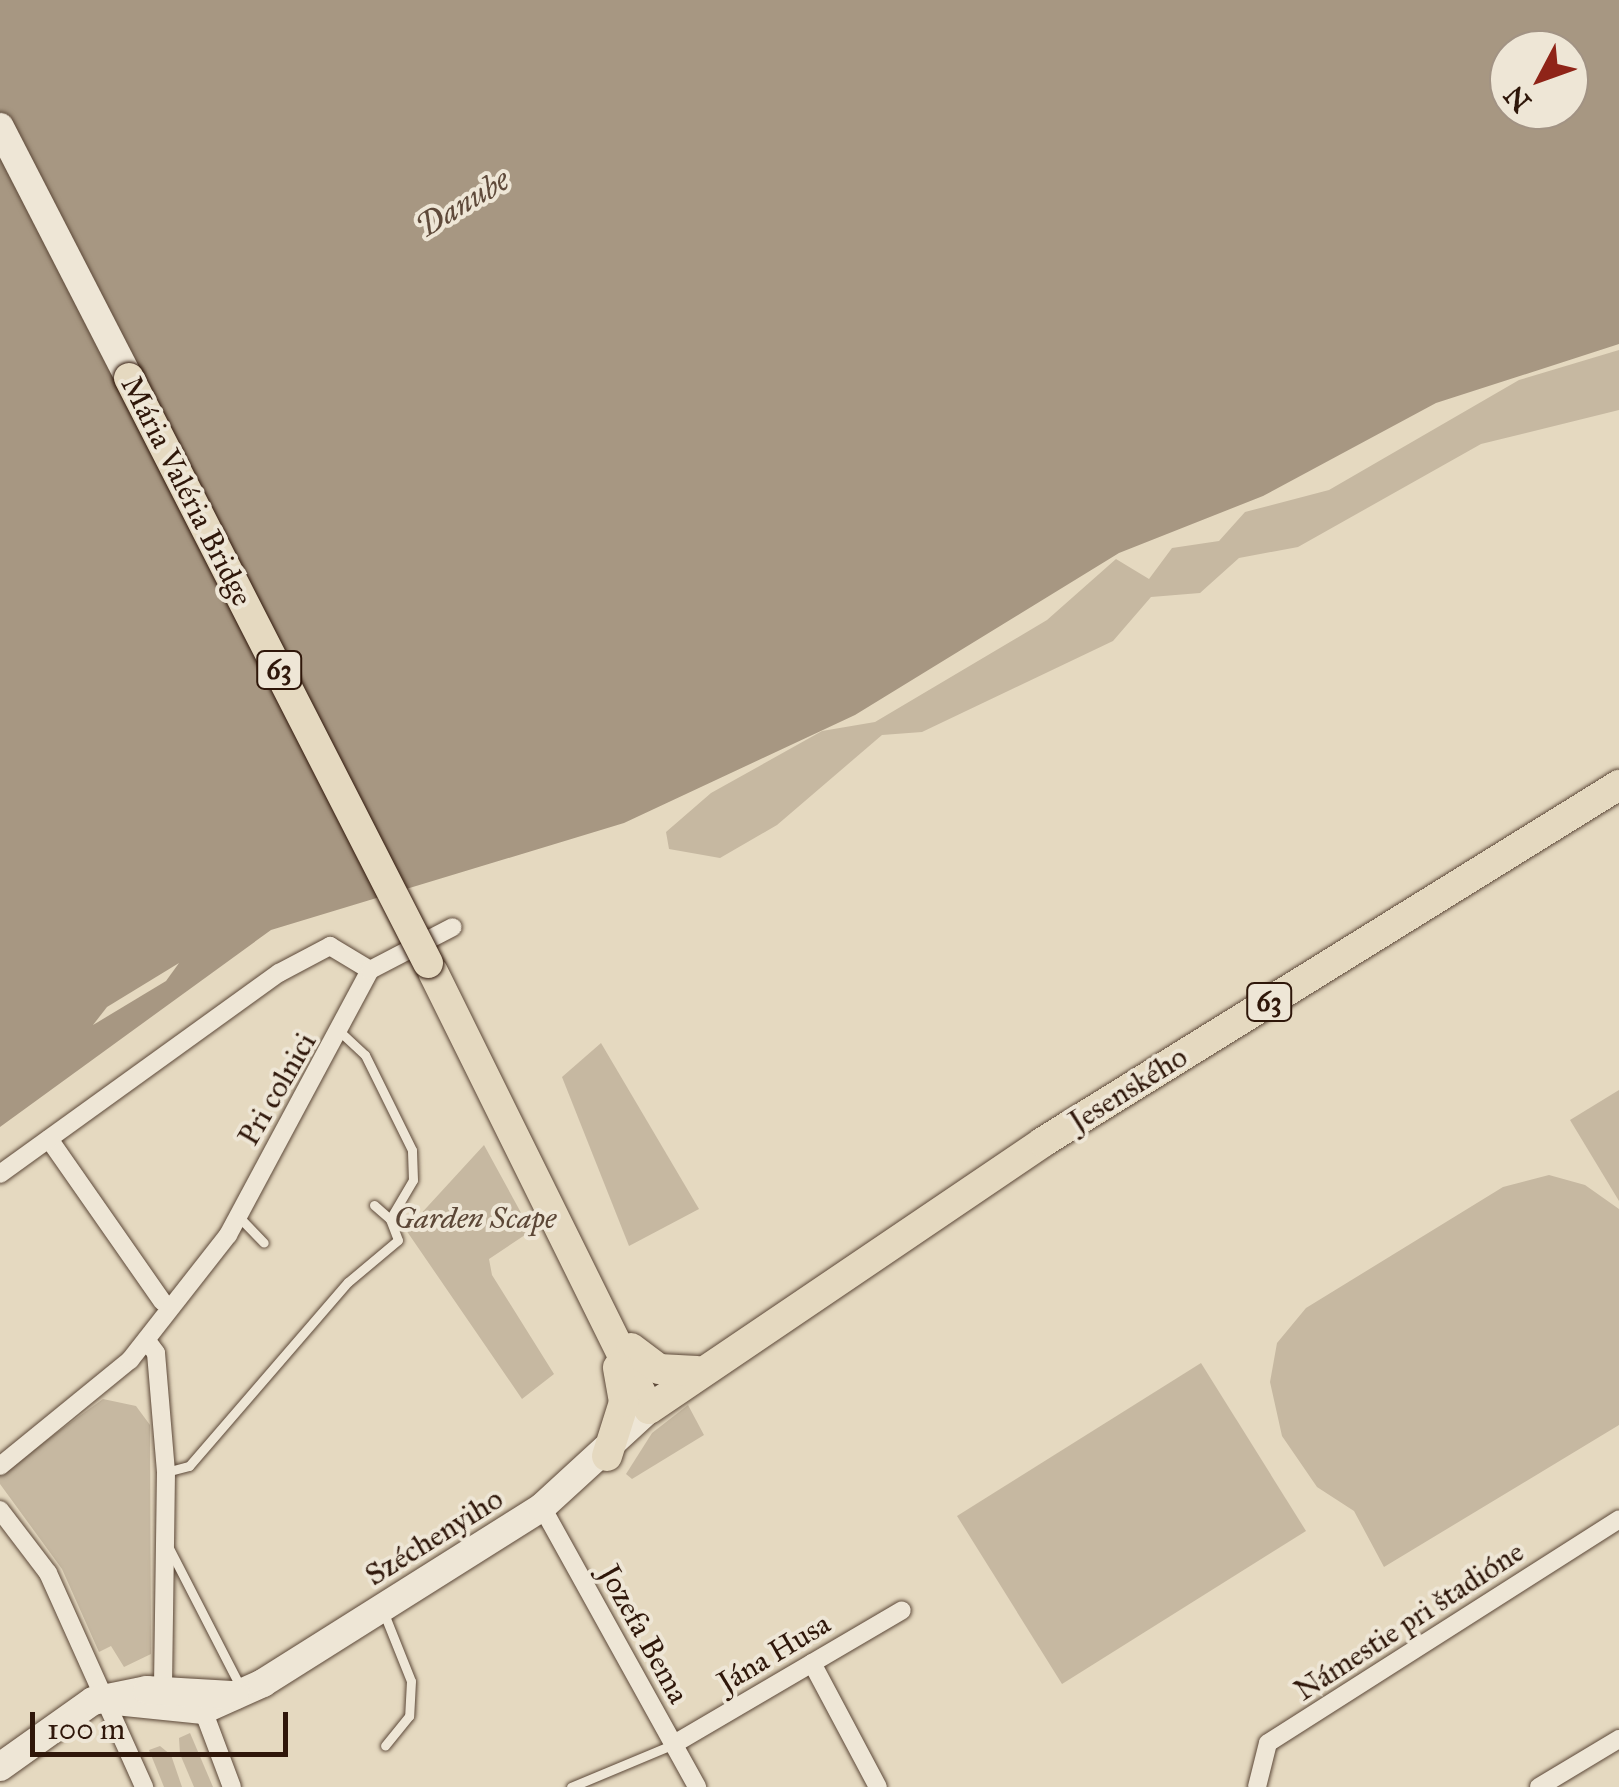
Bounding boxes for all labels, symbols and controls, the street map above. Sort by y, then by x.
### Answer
north arrow [1489,30,1589,130]
text: N [1496,78,1538,119]
water label: Danube [409,161,517,247]
street label: Mária Valéria Bridge [113,370,261,612]
road number: 63 [254,647,304,693]
road number: 63 [1244,979,1294,1025]
street label: Pri colnici [230,1026,324,1152]
street label: Jesenského [1062,1039,1194,1139]
park label: Garden Scape [394,1200,556,1236]
street label: Széchenyiho [359,1481,509,1593]
street label: Námestie pri štadióne [1288,1533,1530,1709]
street label: Jozefa Bema [591,1559,697,1709]
street label: Jána Husa [711,1605,837,1701]
scale bar [35,1692,292,1754]
text: 100 m [47,1711,125,1747]

